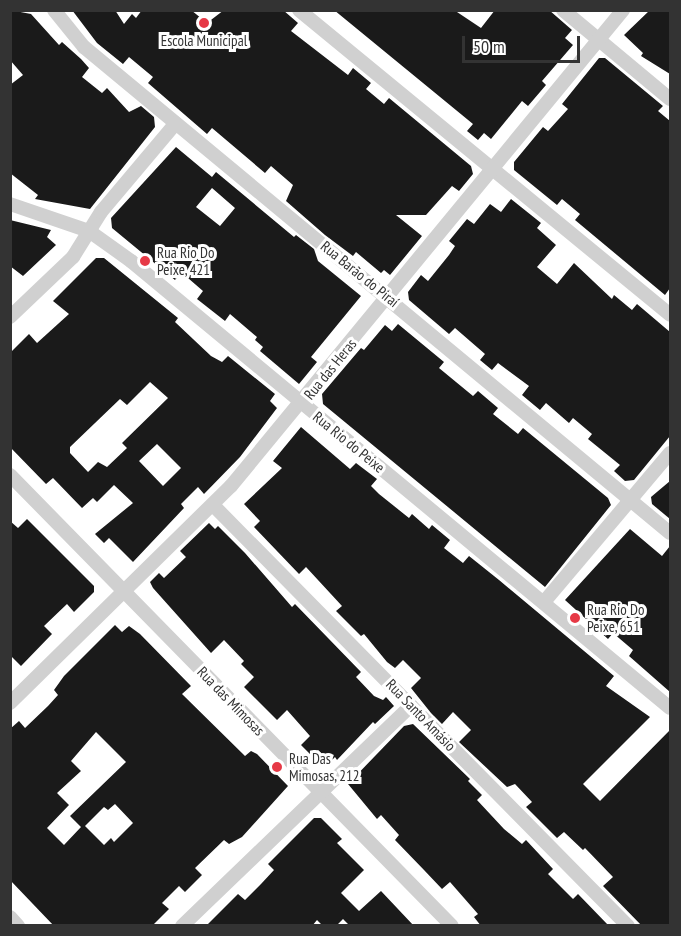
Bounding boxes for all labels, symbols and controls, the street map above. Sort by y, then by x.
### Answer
marker: Escola Municipal [197,16,211,30]
scale bar [465,24,584,62]
place label: Escola Municipal [161,32,247,50]
text: 50 m [473,35,505,58]
street label: Rua Barão do Piraí [317,237,403,311]
place label: Rua Rio Do Peixe, 421 [157,243,214,278]
marker: Rua Rio Do Peixe, 421 [138,254,152,268]
street label: Rua das Heras [300,335,360,403]
street label: Rua Rio do Peixe [310,408,388,476]
place label: Rua Rio Do Peixe, 651 [587,600,644,635]
marker: Rua Rio Do Peixe, 651 [568,611,582,625]
street label: Rua das Mimosas [194,663,268,739]
street label: Rua Santo Amásio [382,675,460,755]
place label: Rua Das Mimosas, 212 [289,749,360,784]
marker: Rua Das Mimosas, 212 [270,760,284,774]

